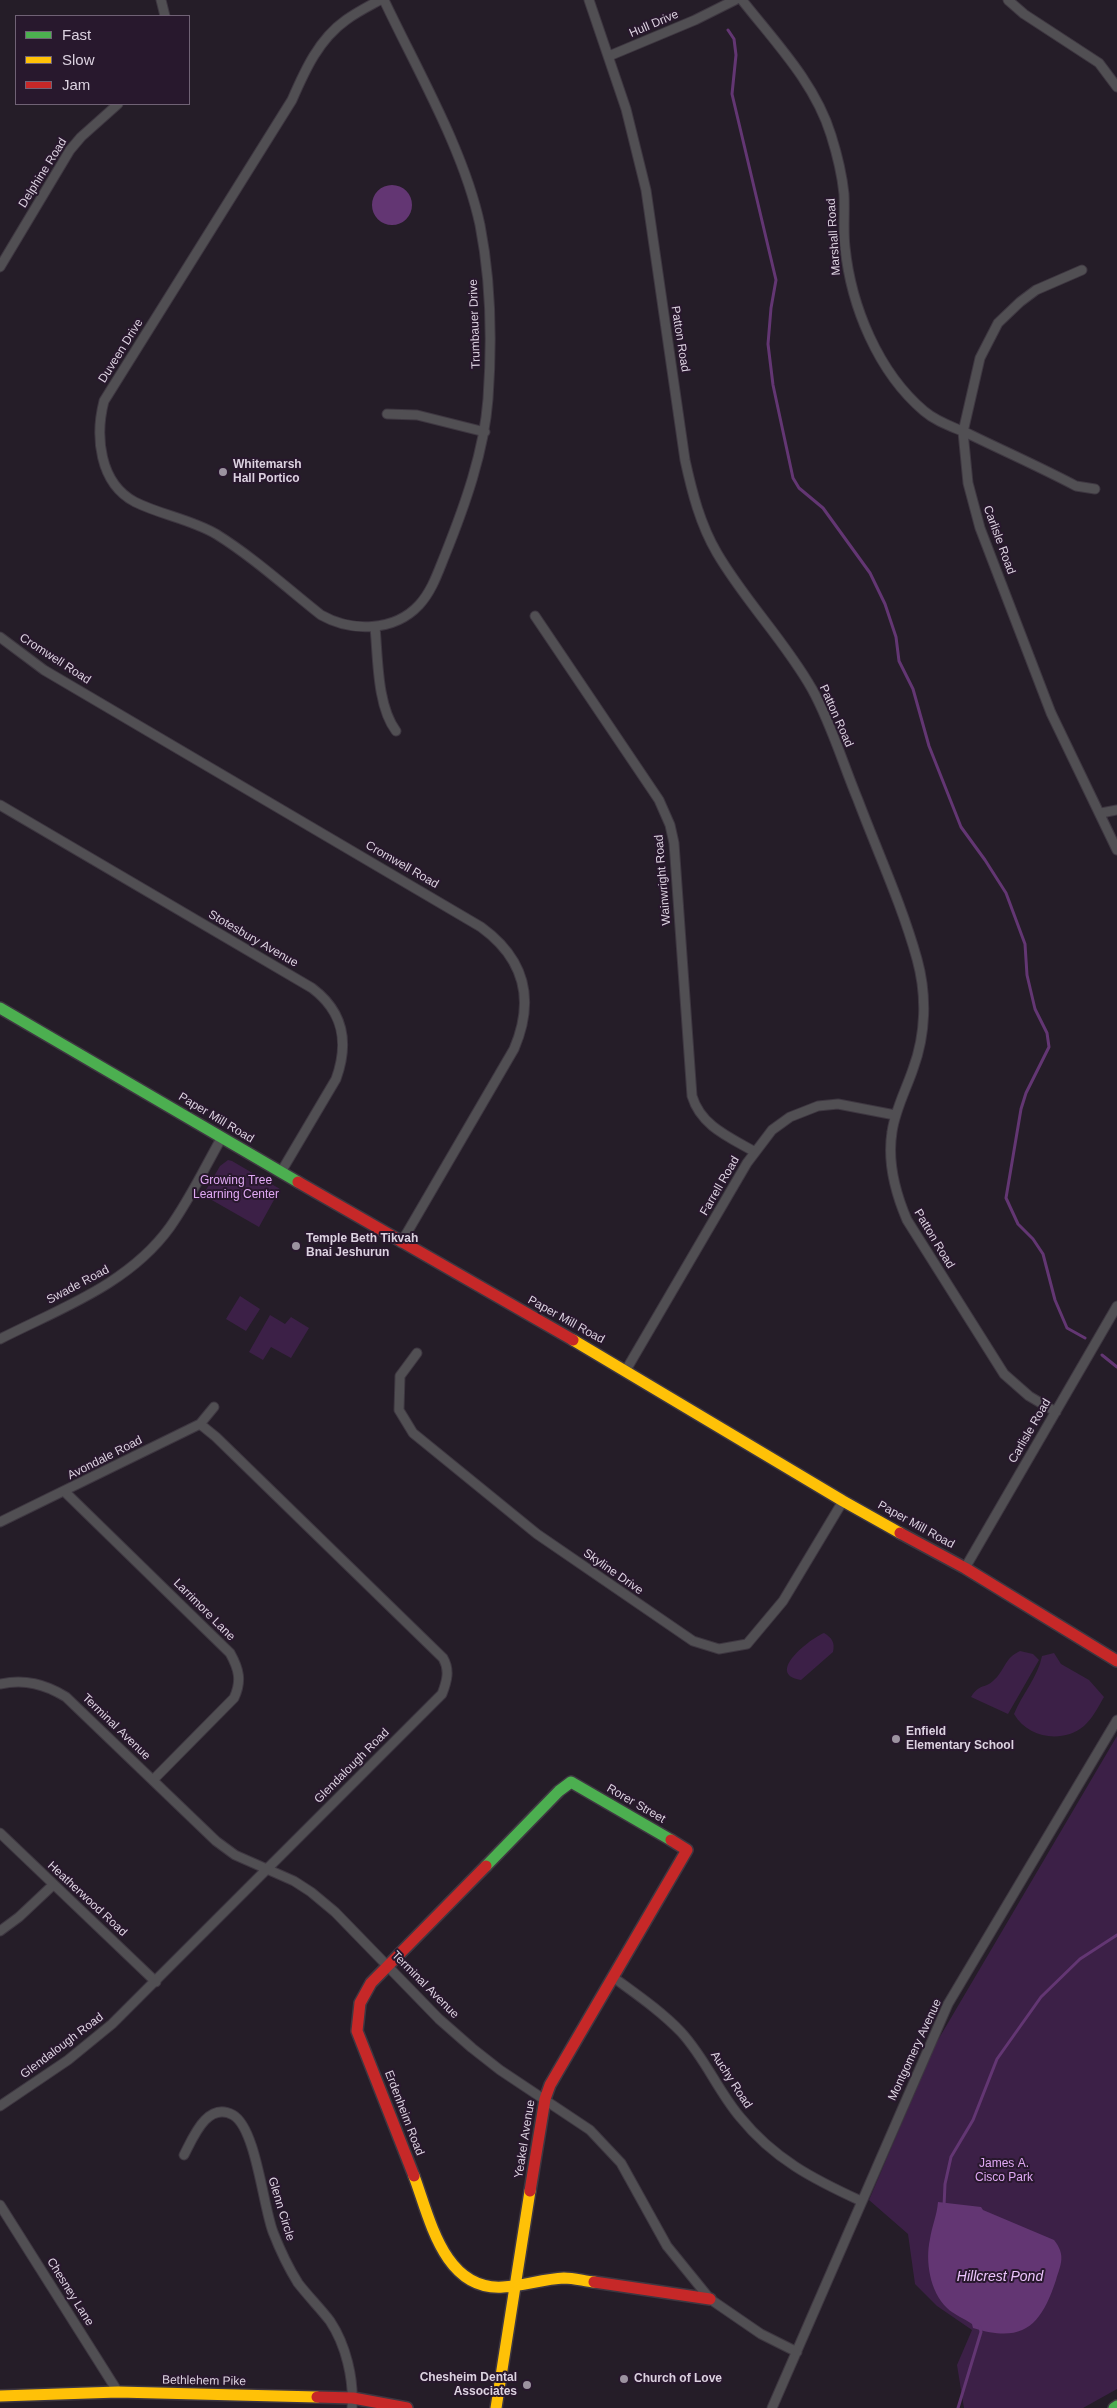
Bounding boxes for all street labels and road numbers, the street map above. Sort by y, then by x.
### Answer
street label: Hull Drive [627,7,681,41]
street label: Delphine Road [16,136,70,210]
street label: Marshall Road [824,198,844,276]
street label: Trumbauer Drive [466,279,484,369]
street label: Patton Road [668,305,692,373]
street label: Duveen Drive [96,316,146,386]
street label: Carlisle Road [980,504,1018,576]
street label: Cromwell Road [17,631,93,687]
street label: Patton Road [816,683,856,749]
street label: Wainwright Road [652,834,674,926]
street label: Cromwell Road [363,838,441,892]
street label: Stotesbury Avenue [206,907,300,971]
street label: Paper Mill Road [176,1090,256,1146]
street label: Farrell Road [697,1154,743,1218]
street label: Patton Road [911,1207,957,1271]
street label: Swade Road [44,1263,112,1307]
street label: Paper Mill Road [525,1293,607,1347]
street label: Carlisle Road [1006,1396,1054,1466]
street label: Avondale Road [65,1433,145,1483]
street label: Paper Mill Road [875,1498,957,1552]
street label: Skyline Drive [580,1546,646,1598]
street label: Larrimore Lane [170,1576,238,1644]
street label: Terminal Avenue [79,1691,153,1763]
street label: Glendalough Road [312,1726,392,1806]
street label: Rorer Street [604,1781,668,1827]
street label: Heatherwood Road [44,1858,130,1940]
street label: Terminal Avenue [388,1948,462,2022]
street label: Montgomery Avenue [885,1997,945,2103]
street label: Glendalough Road [18,2010,106,2082]
street label: Auchy Road [707,2049,755,2111]
street label: Erdenheim Road [381,2068,427,2158]
street label: Yeakel Avenue [512,2099,538,2179]
street label: Glenn Circle [264,2175,298,2243]
street label: Chesney Lane [43,2255,97,2329]
street label: Bethlehem Pike [162,2373,246,2389]

